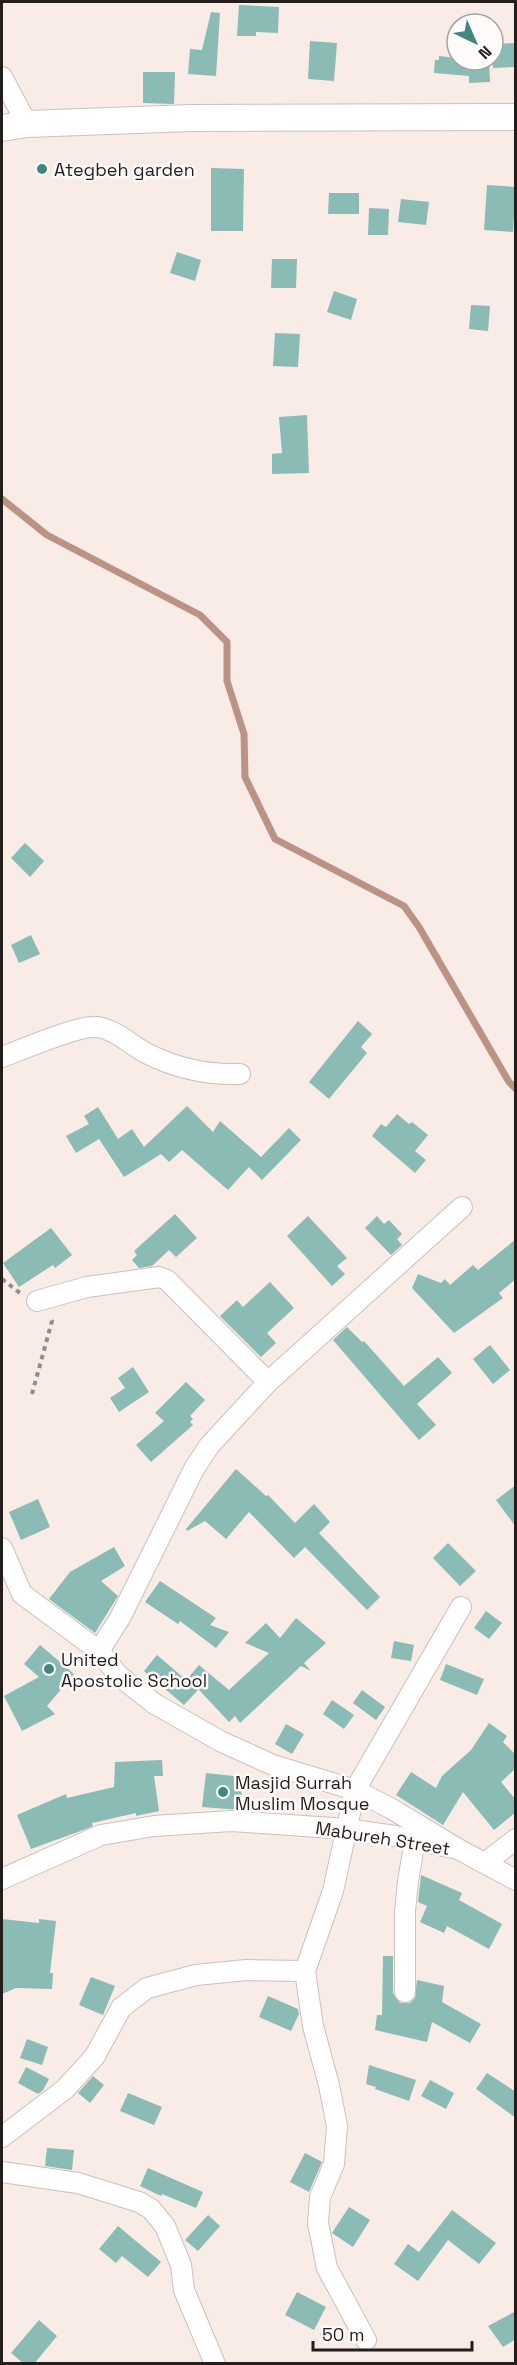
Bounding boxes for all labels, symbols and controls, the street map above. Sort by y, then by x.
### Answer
north arrow [445,12,505,72]
text: N [474,41,496,64]
place label: Ategbeh garden [54,158,195,181]
marker: Ategbeh garden [35,162,49,176]
place label: United Apostolic School [61,1648,207,1692]
marker: United Apostolic School [42,1662,56,1676]
place label: Masjid Surrah Muslim Mosque [235,1771,369,1815]
marker: Masjid Surrah Muslim Mosque [216,1785,230,1799]
street label: Mabureh Street [314,1816,452,1860]
scale bar [313,2314,472,2352]
text: 50 m [322,2323,364,2346]

